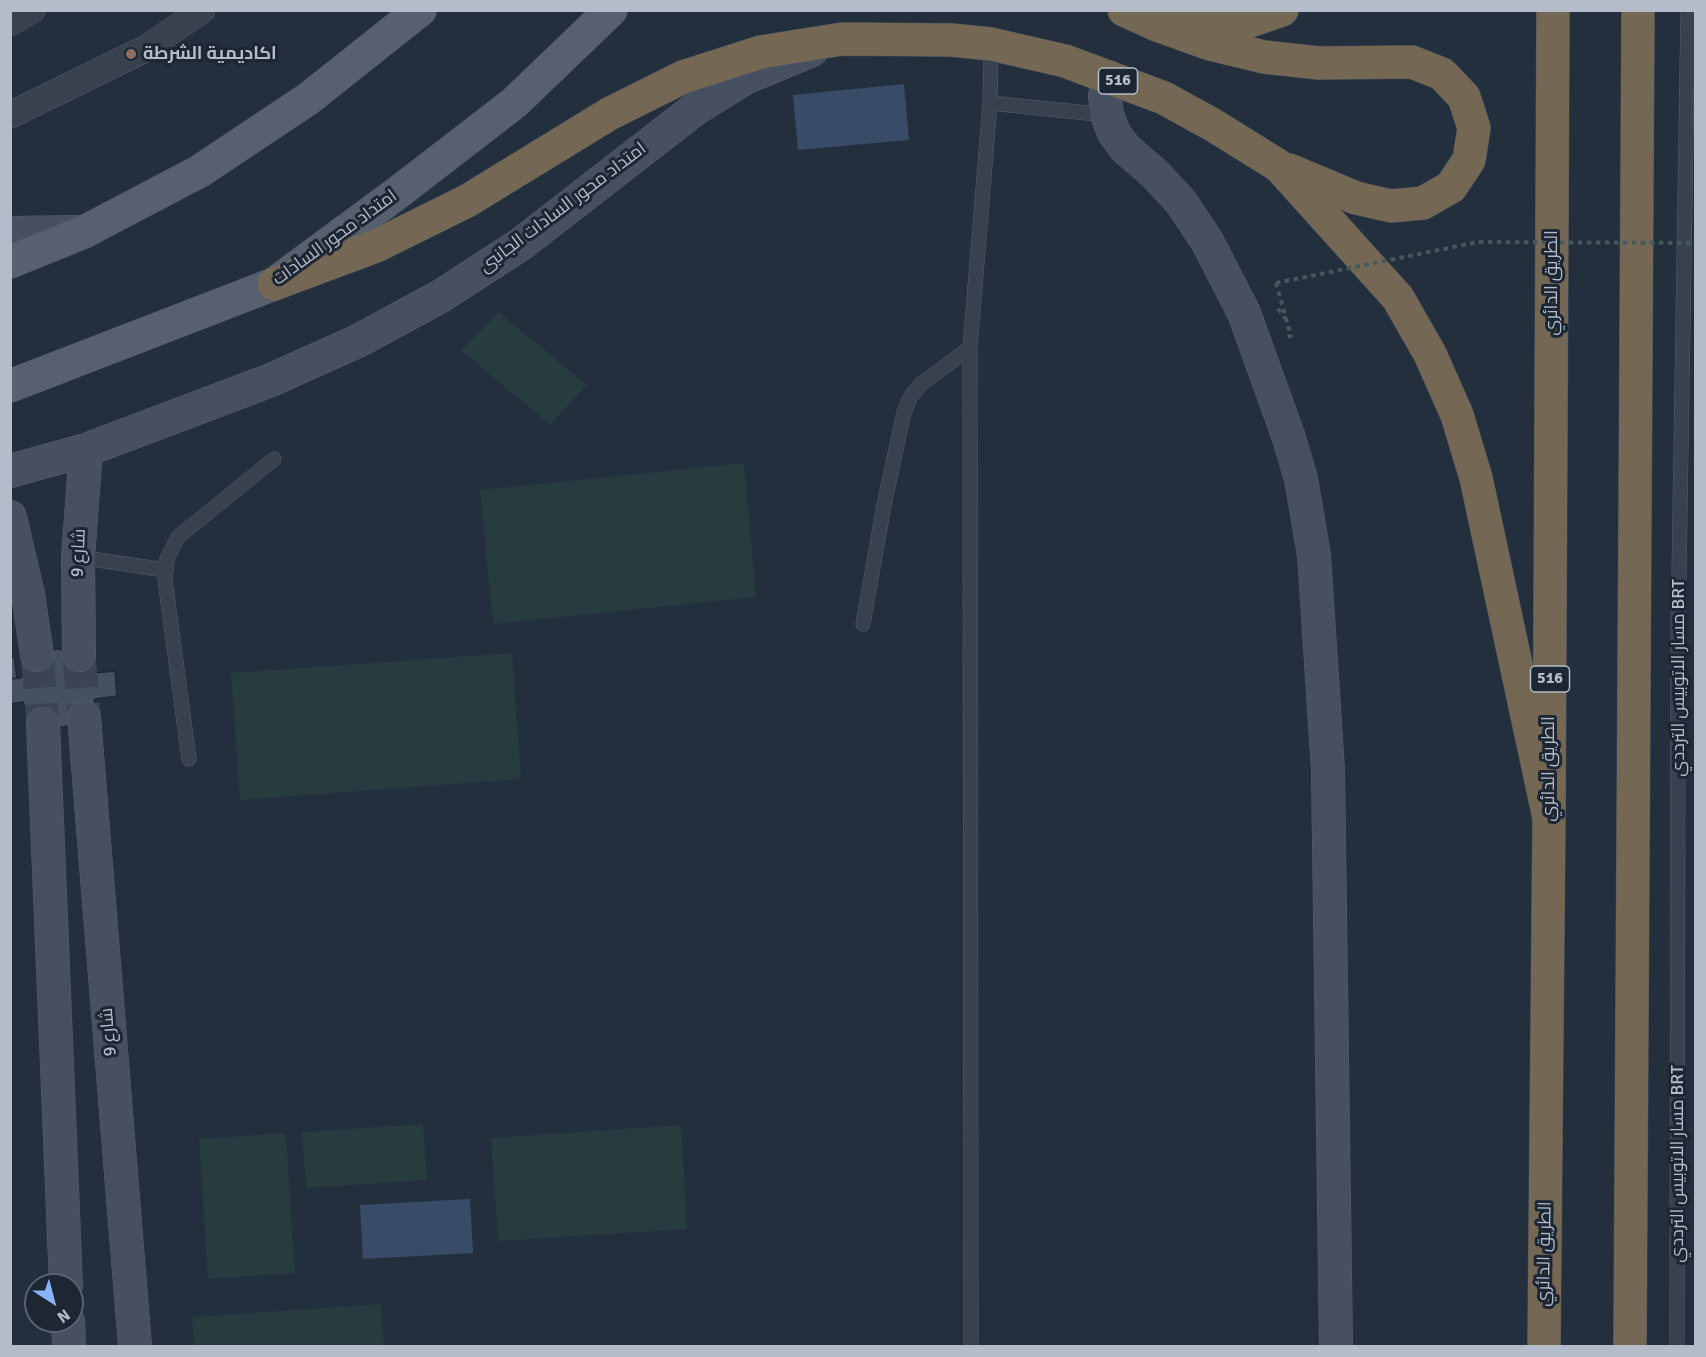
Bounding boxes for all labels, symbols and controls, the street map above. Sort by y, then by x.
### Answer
place label: اكاديمية الشرطة [143,43,277,65]
marker: اكاديمية الشرطة [124,47,138,61]
road number: 516 [1098,68,1138,94]
street label: امتداد محور السادات الجانبى [475,138,651,278]
street label: امتداد محور السادات [269,186,401,290]
street label: الطريق الدائري [1541,230,1563,336]
street label: شارع 9 [67,528,91,578]
street label: مسار الاتوبيس الترددي BRT [1668,579,1690,777]
road number: 516 [1530,666,1570,692]
street label: الطريق الدائري [1538,716,1560,822]
street label: شارع 9 [96,1007,122,1057]
street label: مسار الاتوبيس الترددي BRT [1667,1065,1689,1263]
street label: الطريق الدائري [1533,1201,1557,1307]
north arrow [24,1273,84,1333]
text: N [53,1305,74,1327]

